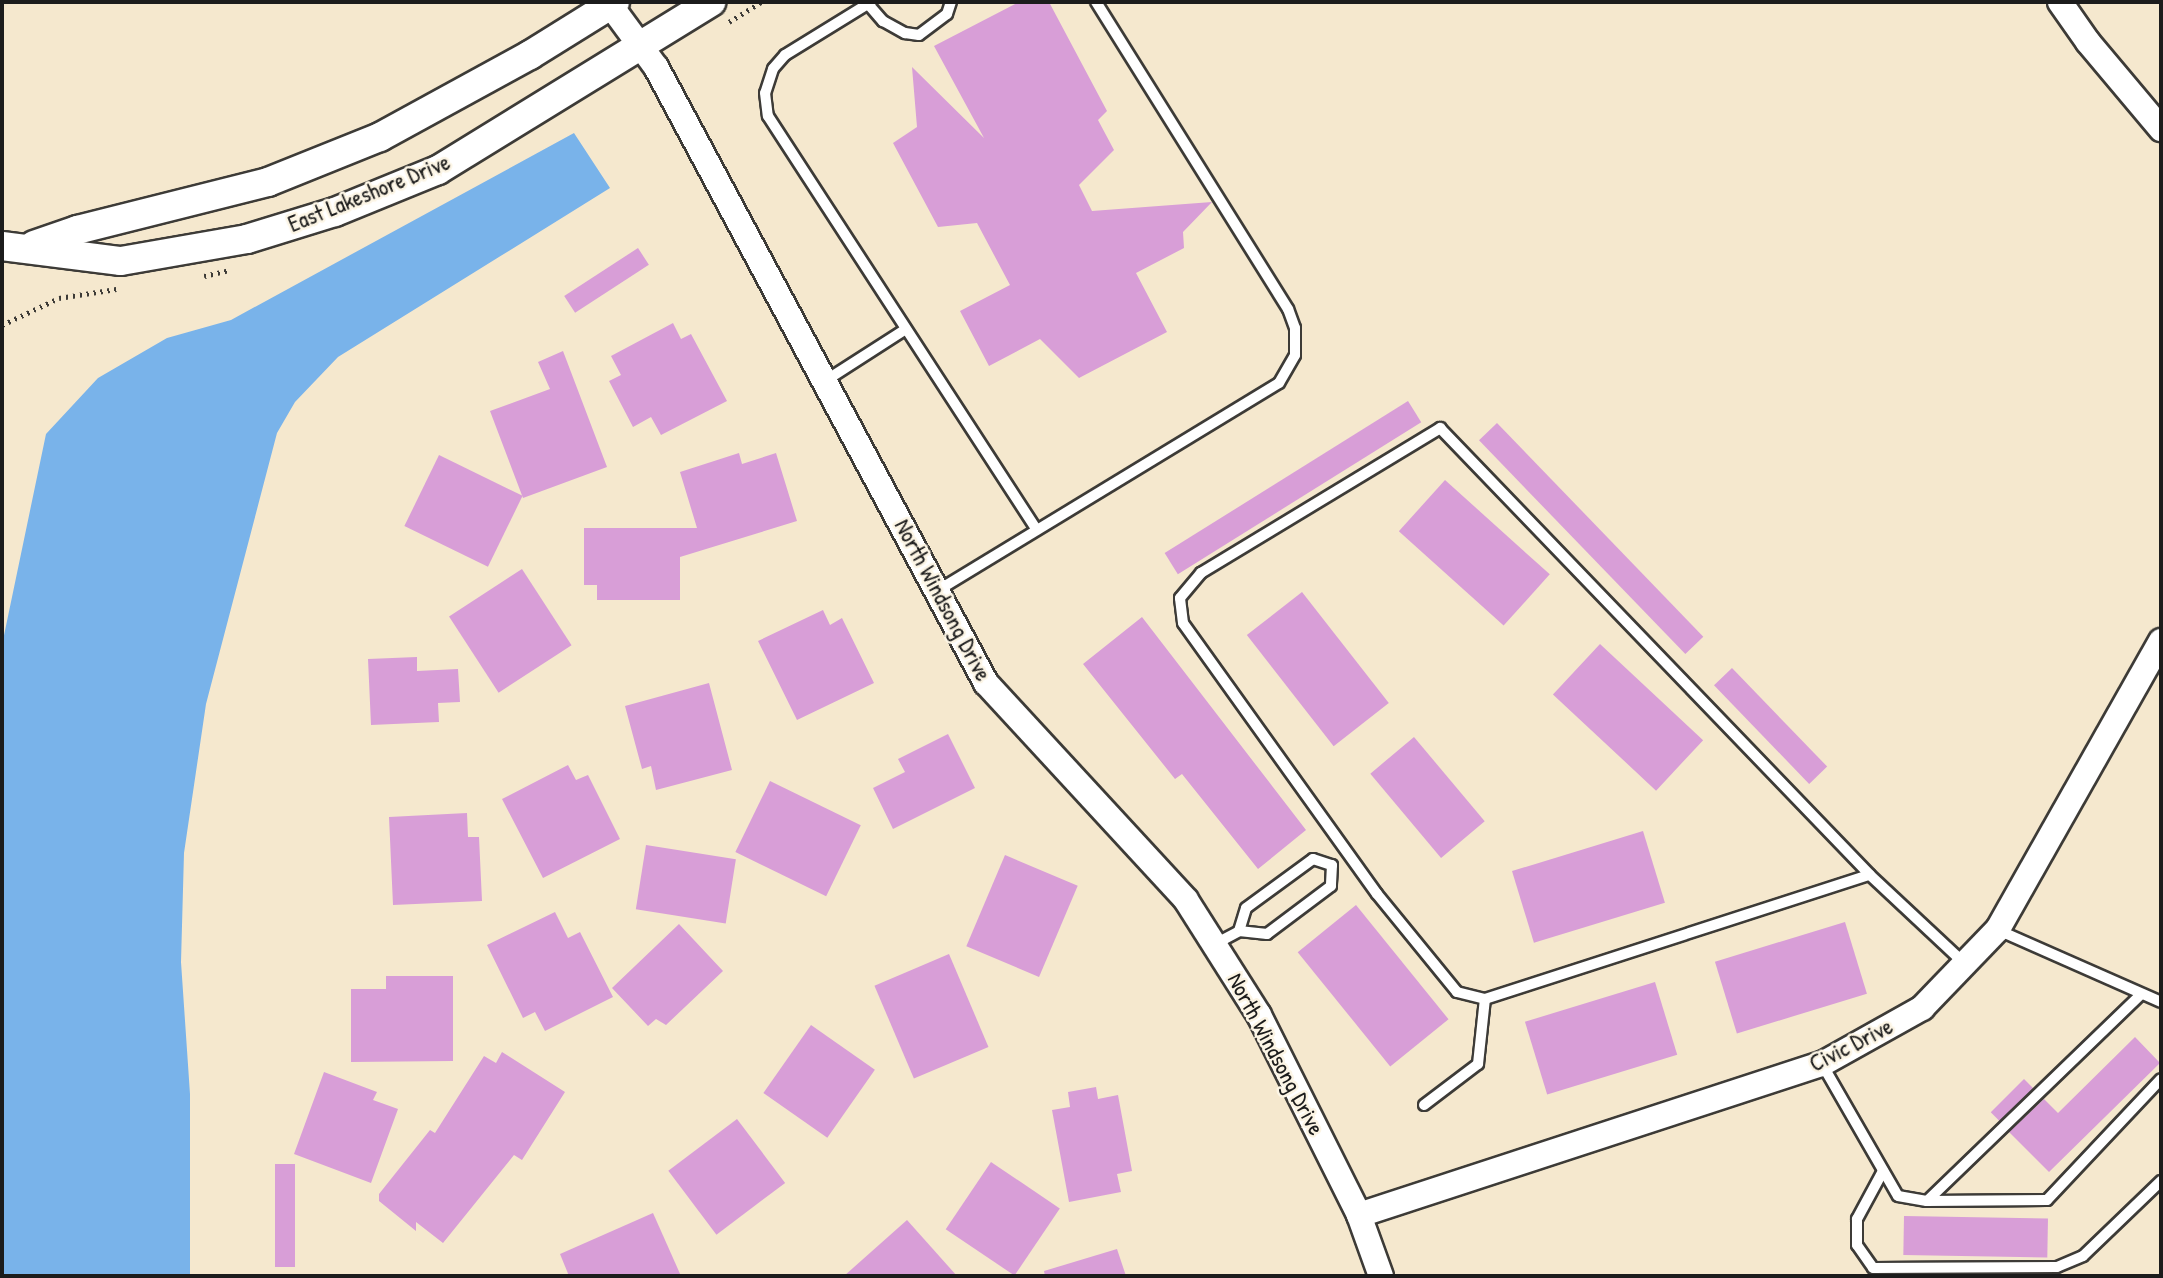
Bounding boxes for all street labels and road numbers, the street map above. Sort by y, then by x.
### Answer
street label: East Lakeshore Drive [284,148,454,238]
street label: North Windsong Drive [889,514,997,686]
street label: North Windsong Drive [1222,968,1330,1140]
street label: Civic Drive [1805,1012,1897,1078]

